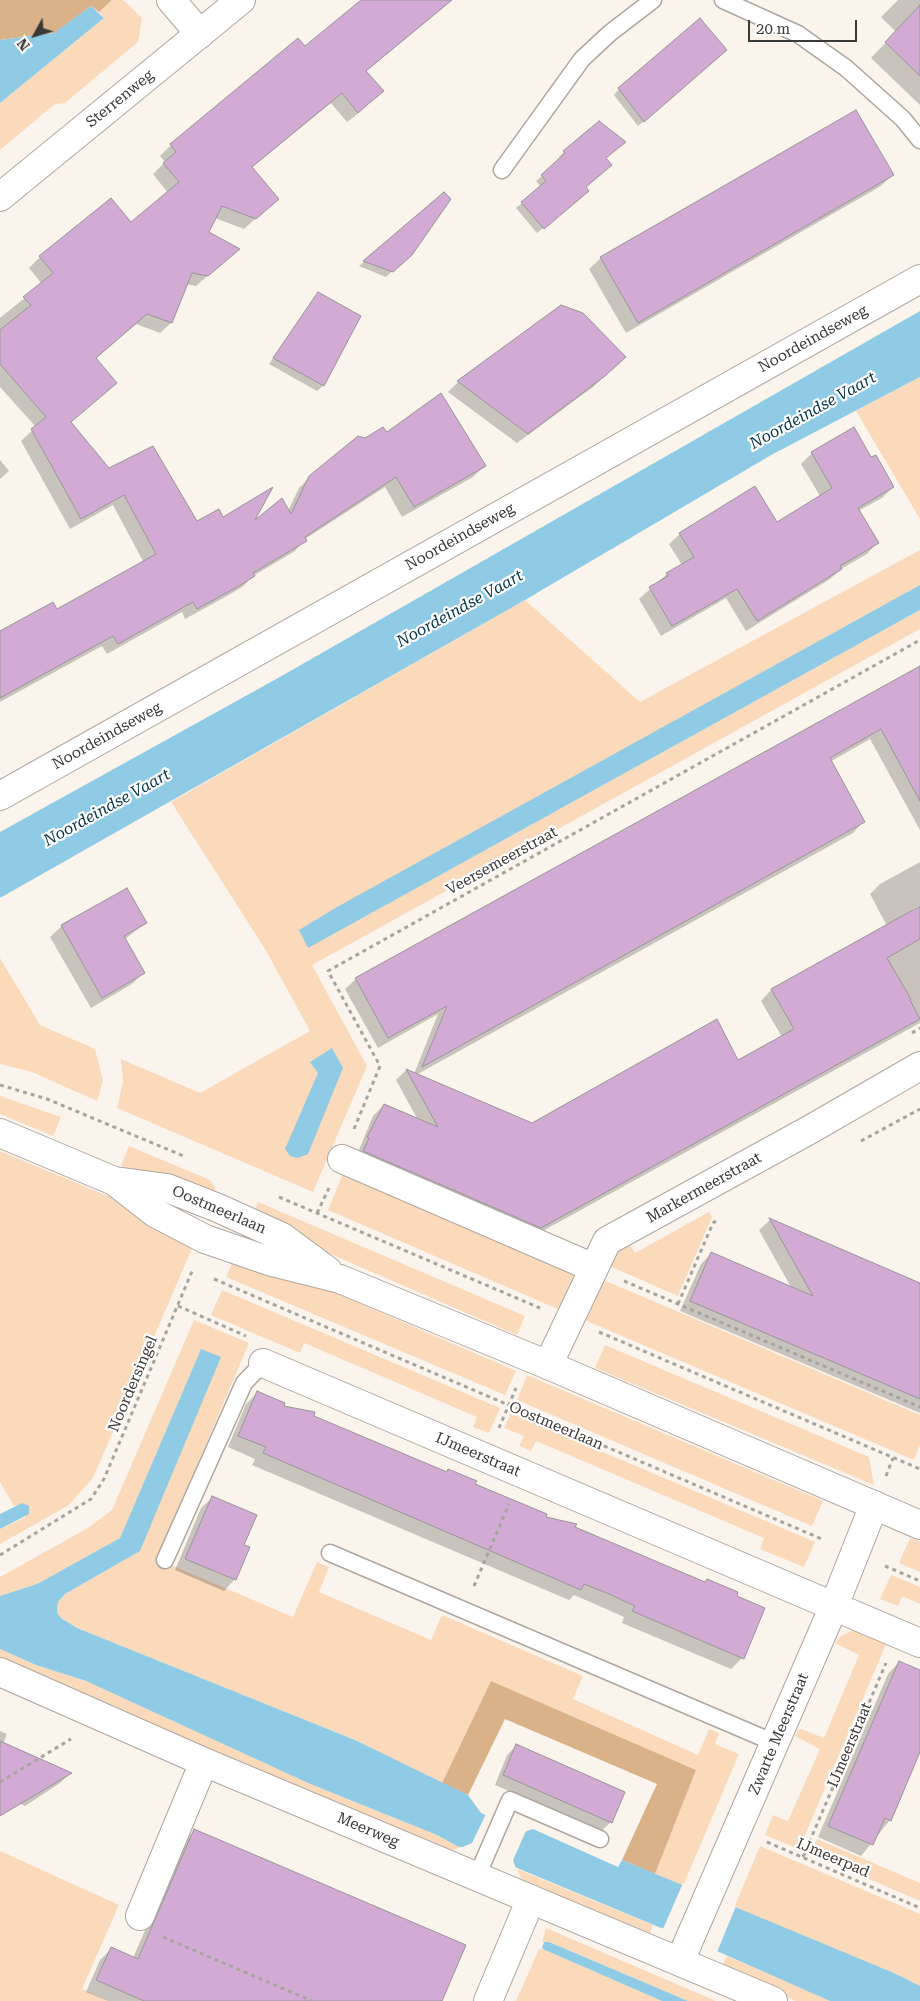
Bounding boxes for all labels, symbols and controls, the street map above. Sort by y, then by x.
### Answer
north arrow [10,10,60,60]
scale bar [750,10,859,42]
text: 20 m [756,20,790,38]
text: N [14,35,33,54]
street label: Sterrenweg [83,66,157,132]
street label: Noordeindseweg [755,302,871,376]
water label: Noordeindse Vaart [746,368,880,454]
street label: Noordeindseweg [402,500,518,574]
water label: Noordeindse Vaart [393,566,527,652]
street label: Noordeindseweg [49,699,165,773]
water label: Noordeindse Vaart [40,765,174,851]
street label: Veersemeerstraat [443,823,561,899]
street label: Markermeerstraat [643,1149,765,1227]
street label: Oostmeerlaan [169,1182,269,1238]
street label: Noordersingel [105,1333,161,1435]
street label: Oostmeerlaan [506,1398,606,1454]
street label: IJmeerstraat [433,1429,523,1481]
street label: Zwarte Meerstraat [745,1670,813,1798]
street label: IJmeerstraat [824,1700,876,1790]
street label: Meerweg [334,1809,402,1851]
street label: IJmeerpad [794,1835,872,1881]

